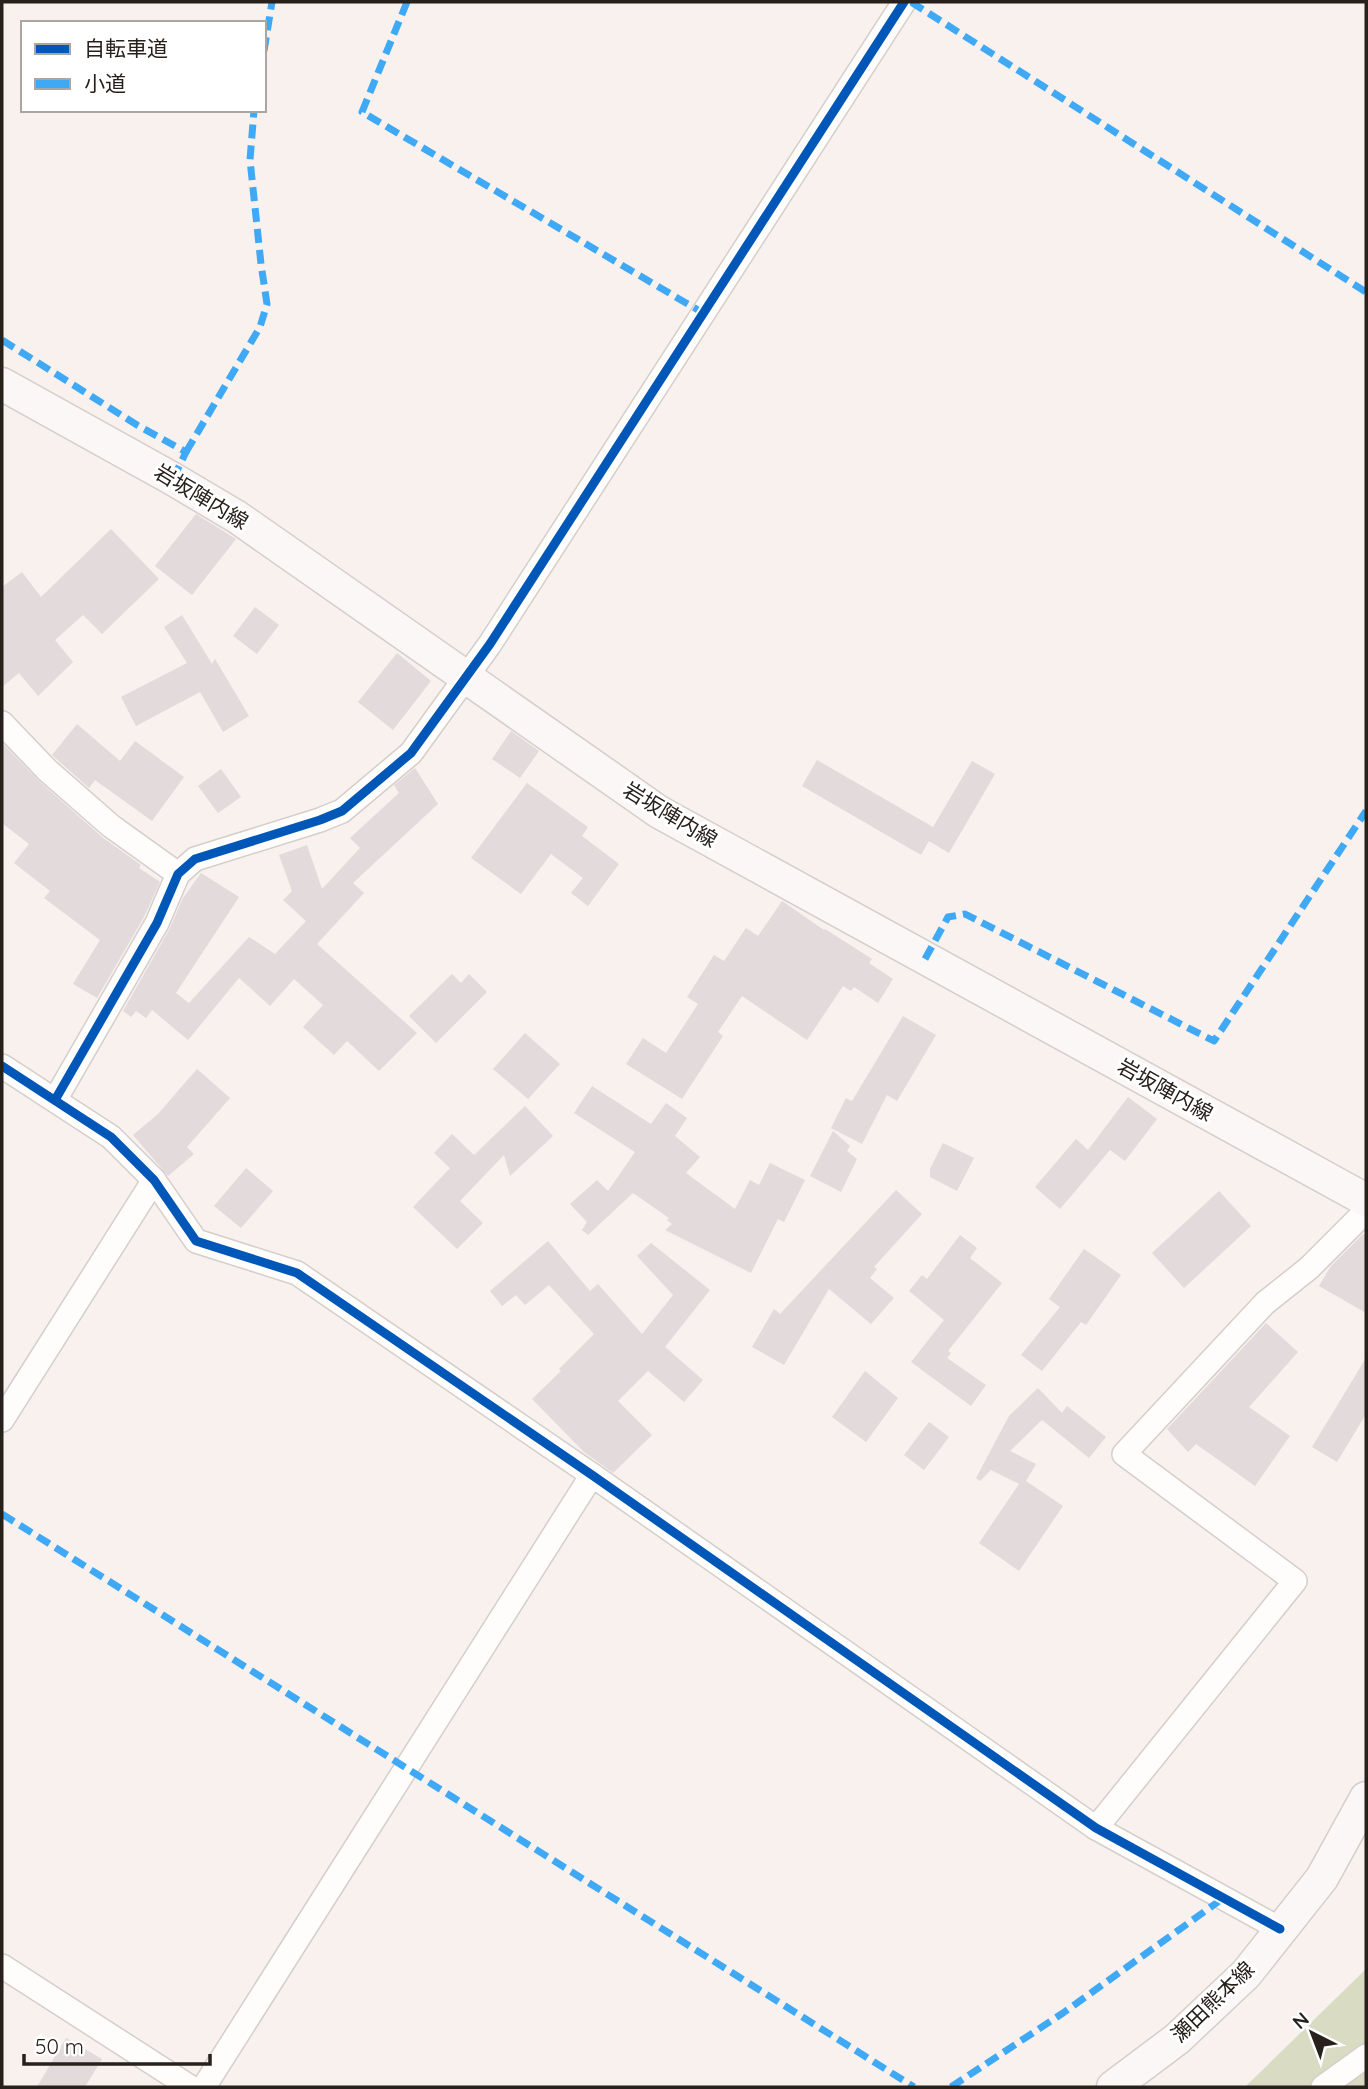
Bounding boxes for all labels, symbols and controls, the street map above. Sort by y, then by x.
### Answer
legend [21,21,266,112]
text: 自転車道 [84,35,168,61]
text: 小道 [84,70,126,96]
street label: 岩坂陣内線 [150,458,253,534]
street label: 岩坂陣内線 [619,776,722,852]
street label: 岩坂陣内線 [1113,1052,1218,1126]
street label: 瀬田熊本線 [1166,1955,1259,2047]
north arrow [1277,1998,1347,2068]
text: N [1287,2007,1314,2034]
scale bar [24,2022,210,2066]
text: 50 m [35,2033,84,2059]

